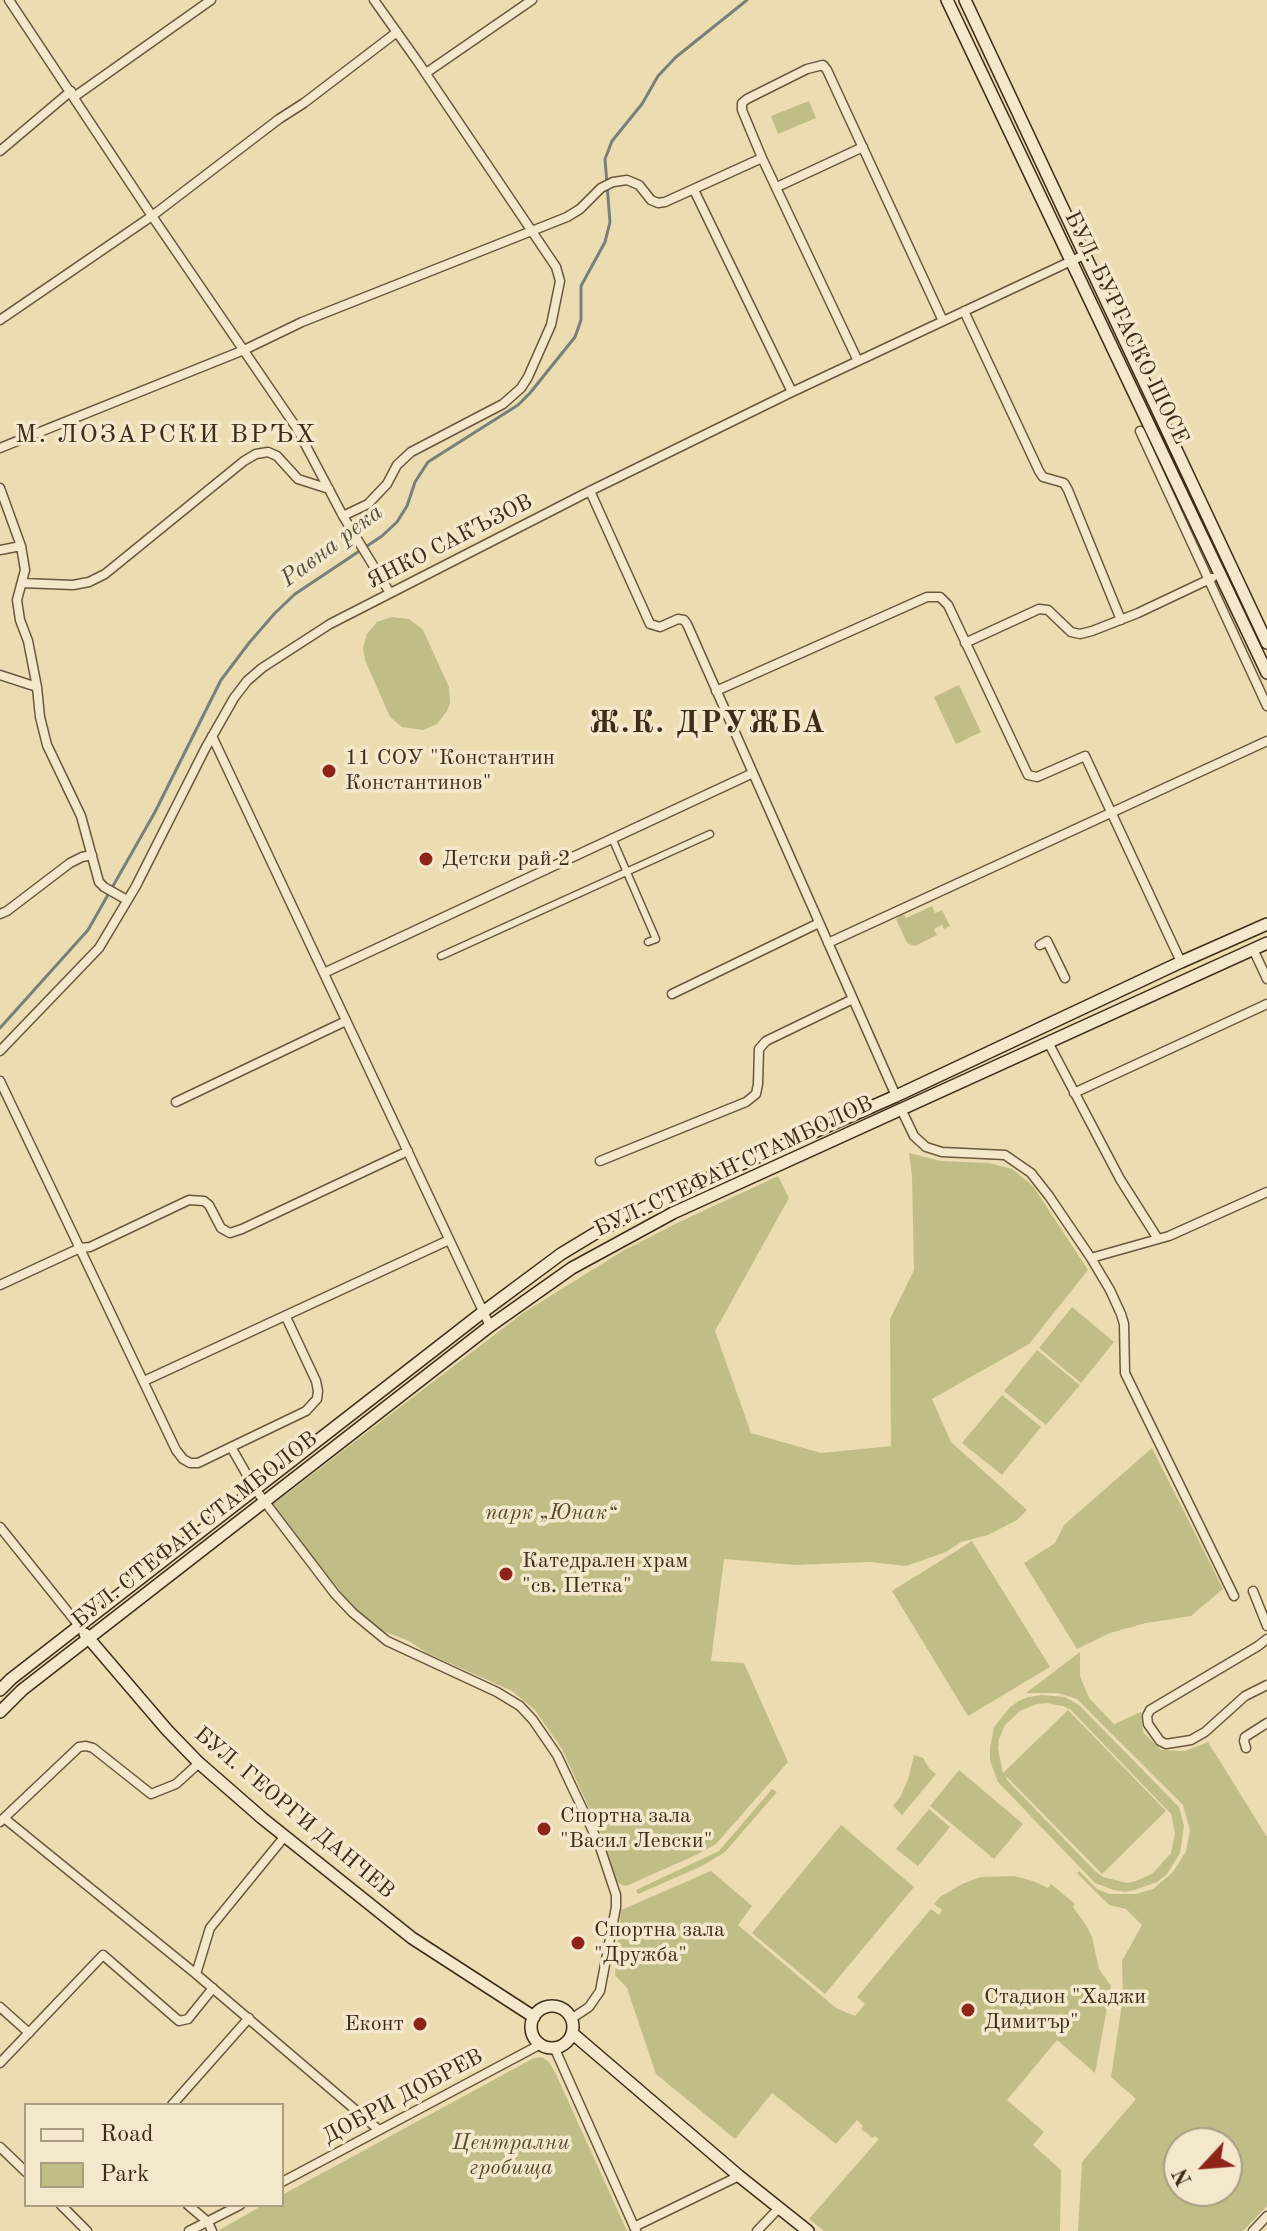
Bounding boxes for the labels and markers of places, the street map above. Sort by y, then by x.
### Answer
place label: 11 СОУ "Константин Константинов" [345,745,555,796]
marker: 11 СОУ "Константин Константинов" [320,762,338,780]
place label: Детски рай 2 [442,846,570,872]
marker: Детски рай 2 [417,850,435,868]
place label: Катедрален храм "св. Петка" [522,1548,688,1600]
marker: Катедрален храм "св. Петка" [497,1565,515,1583]
place label: Спортна зала "Васил Левски" [560,1803,712,1854]
marker: Спортна зала "Васил Левски" [535,1820,553,1838]
place label: Спортна зала "Дружба" [594,1917,725,1968]
marker: Спортна зала "Дружба" [569,1934,587,1952]
place label: Стадион "Хаджи Димитър" [984,1984,1146,2036]
marker: Стадион "Хаджи Димитър" [959,2001,977,2019]
place label: Еконт [344,2011,404,2037]
marker: Еконт [411,2015,429,2033]

